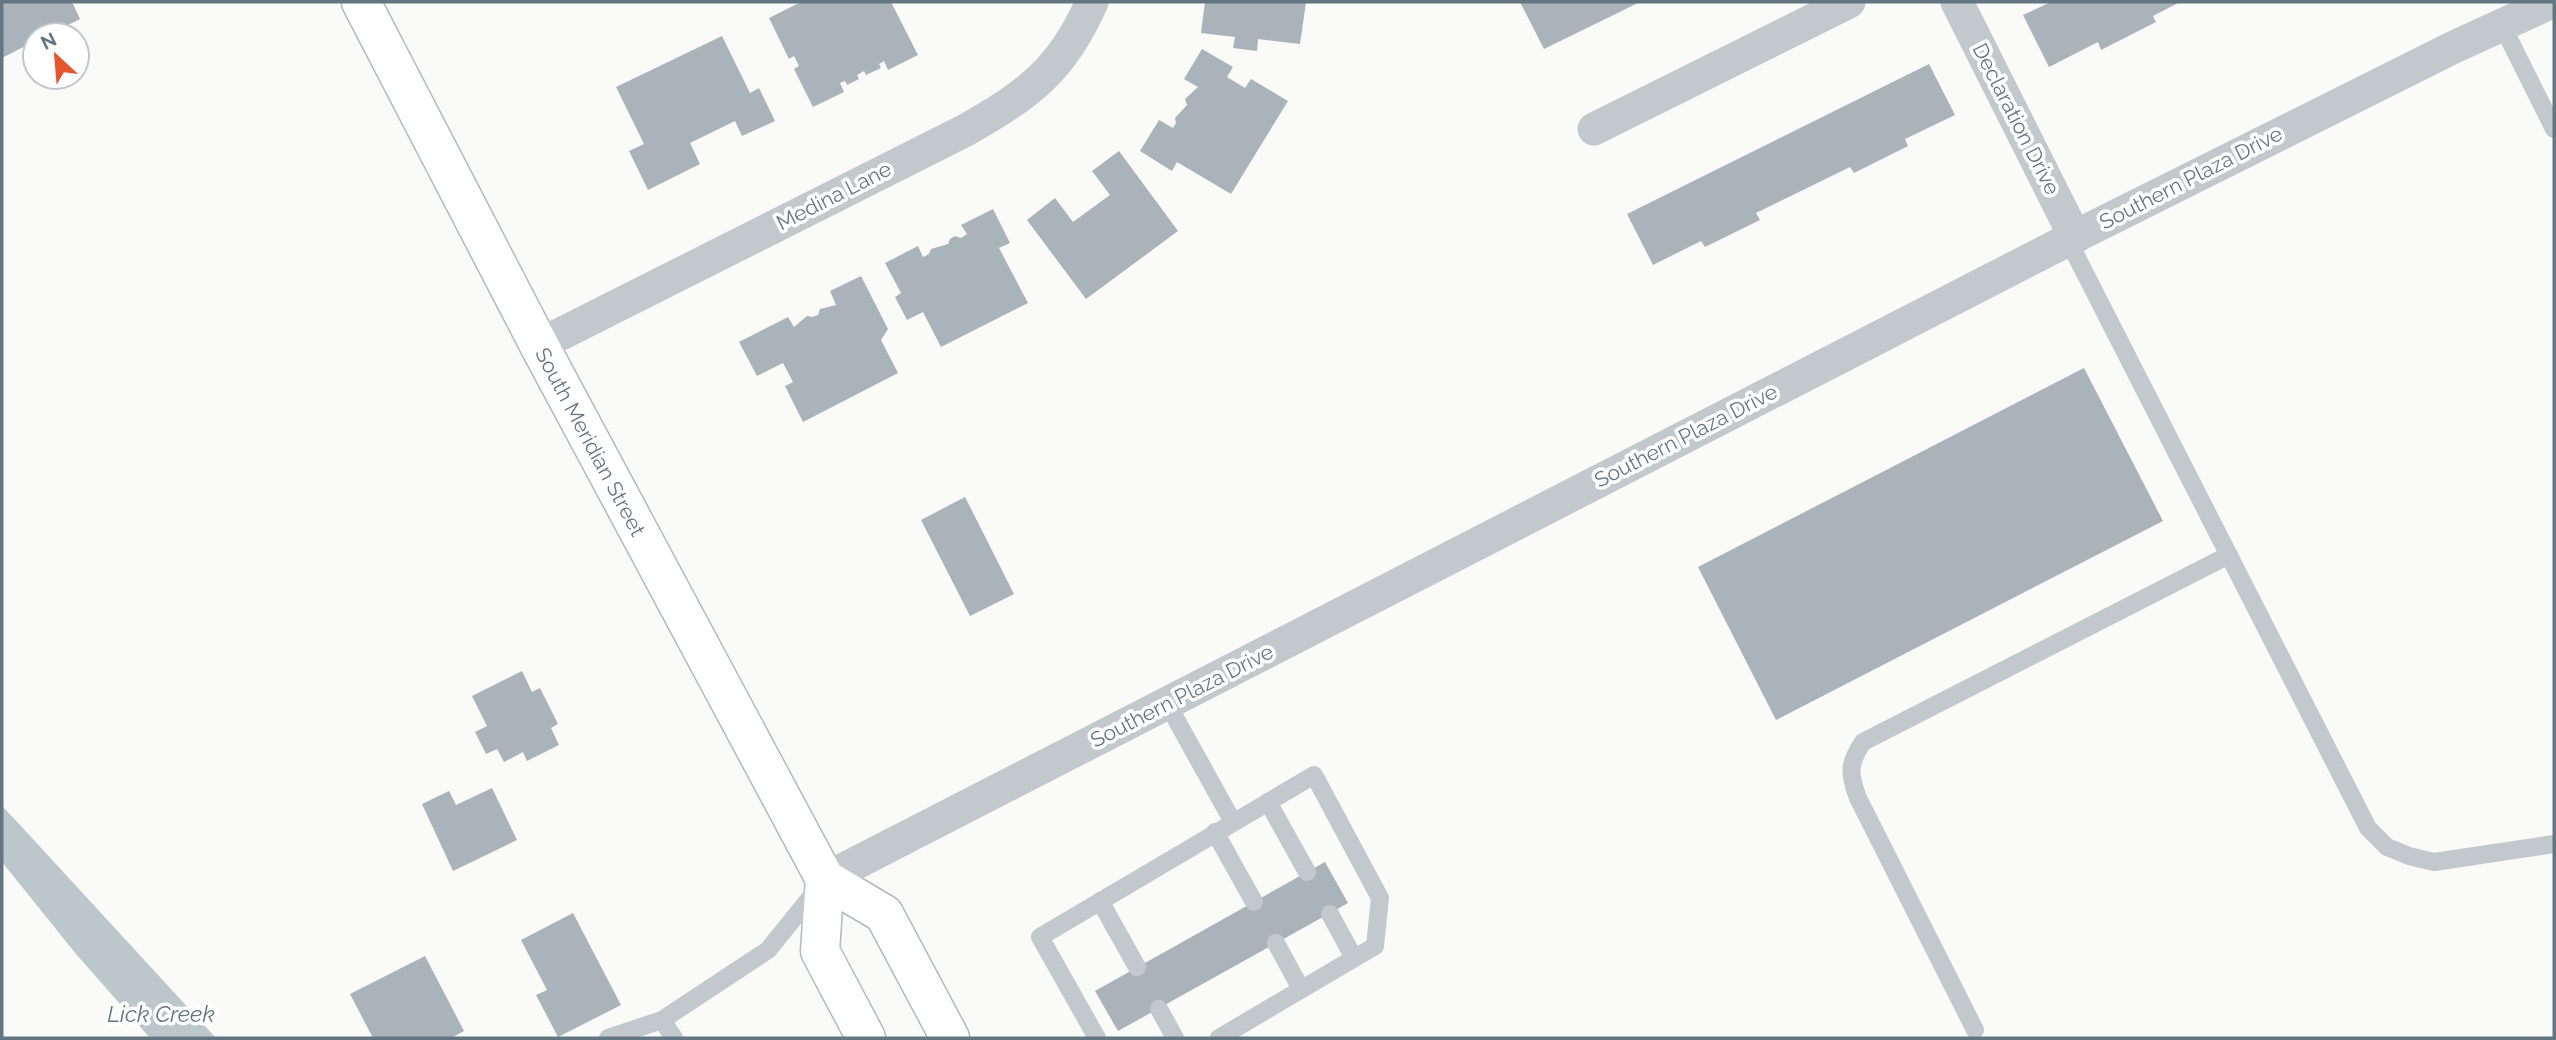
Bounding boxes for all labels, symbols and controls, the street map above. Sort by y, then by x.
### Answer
north arrow [21,21,91,91]
text: N [37,28,60,54]
street label: Declaration Drive [1968,39,2065,199]
street label: Southern Plaza Drive [2095,121,2286,234]
street label: Medina Lane [772,156,895,235]
street label: South Meridian Street [530,343,651,540]
street label: Southern Plaza Drive [1590,379,1781,492]
street label: Southern Plaza Drive [1086,639,1277,752]
water label: Lick Creek [107,1000,215,1027]

